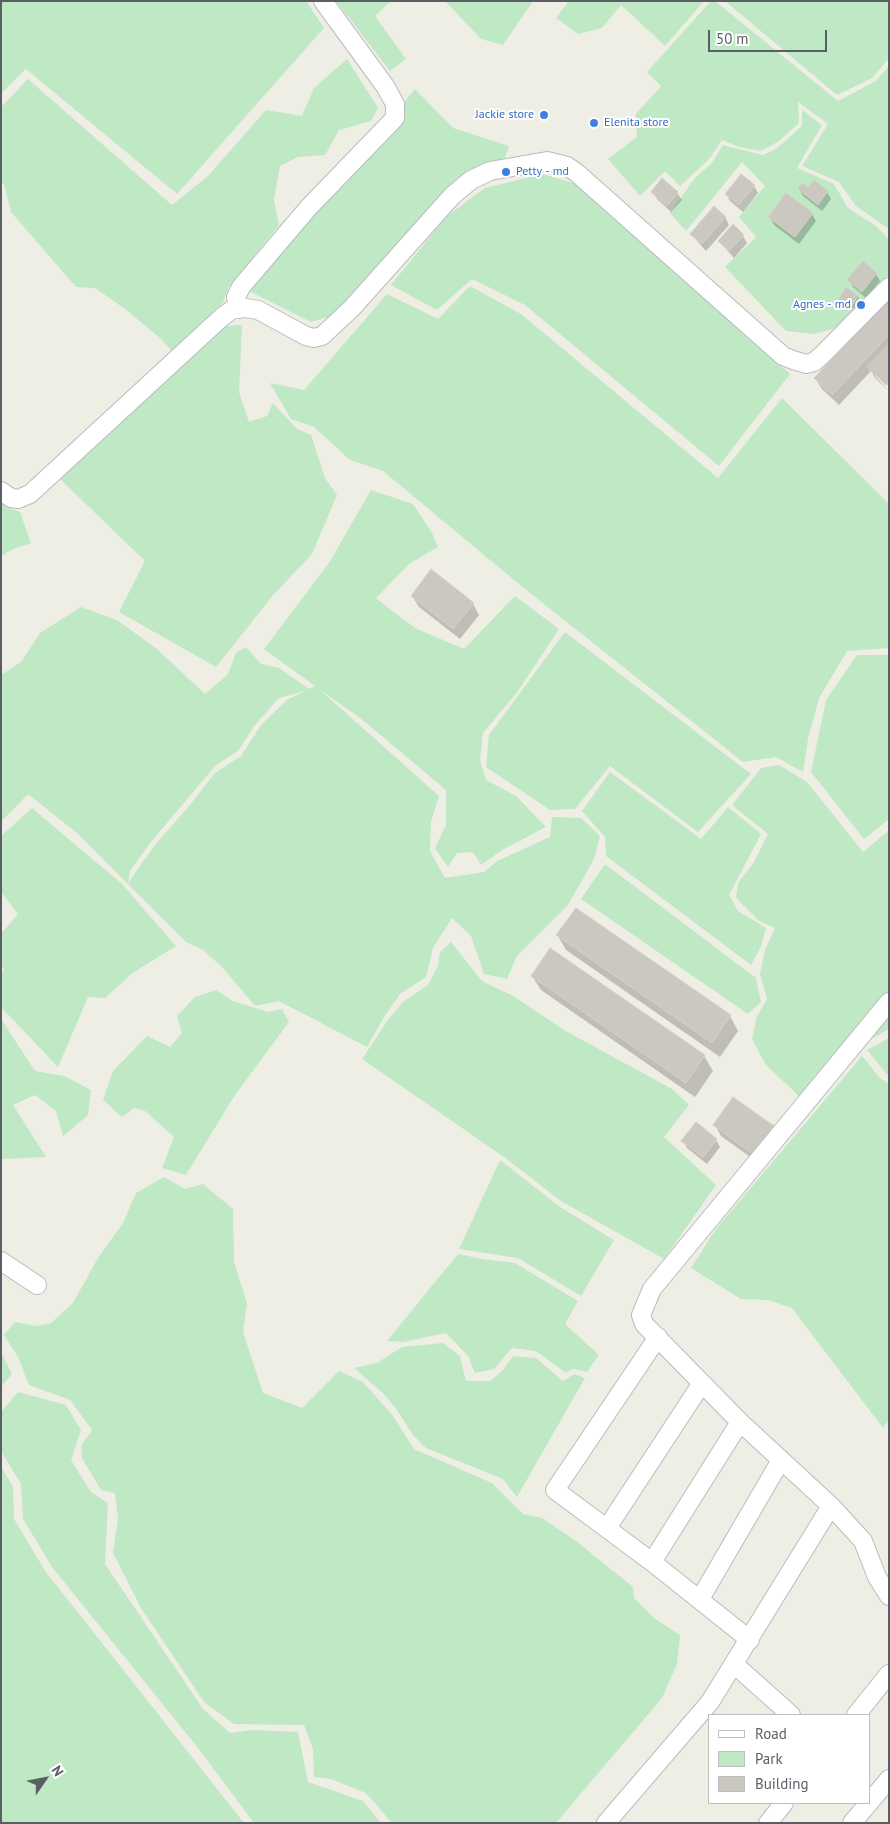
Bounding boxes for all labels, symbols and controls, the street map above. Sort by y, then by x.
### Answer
scale bar [710,20,829,52]
text: 50 m [716,29,749,48]
place label: Jackie store [475,108,534,122]
marker: Jackie store [538,109,550,121]
place label: Elenita store [604,116,669,130]
marker: Elenita store [588,117,600,129]
place label: Petty - md [516,165,569,179]
marker: Petty - md [500,166,512,178]
place label: Agnes - md [793,298,851,312]
marker: Agnes - md [855,299,867,311]
legend [708,1714,870,1804]
text: Road [755,1724,787,1743]
text: Park [755,1749,783,1768]
north arrow [20,1754,70,1804]
text: N [48,1762,68,1780]
text: Building [755,1774,809,1793]

